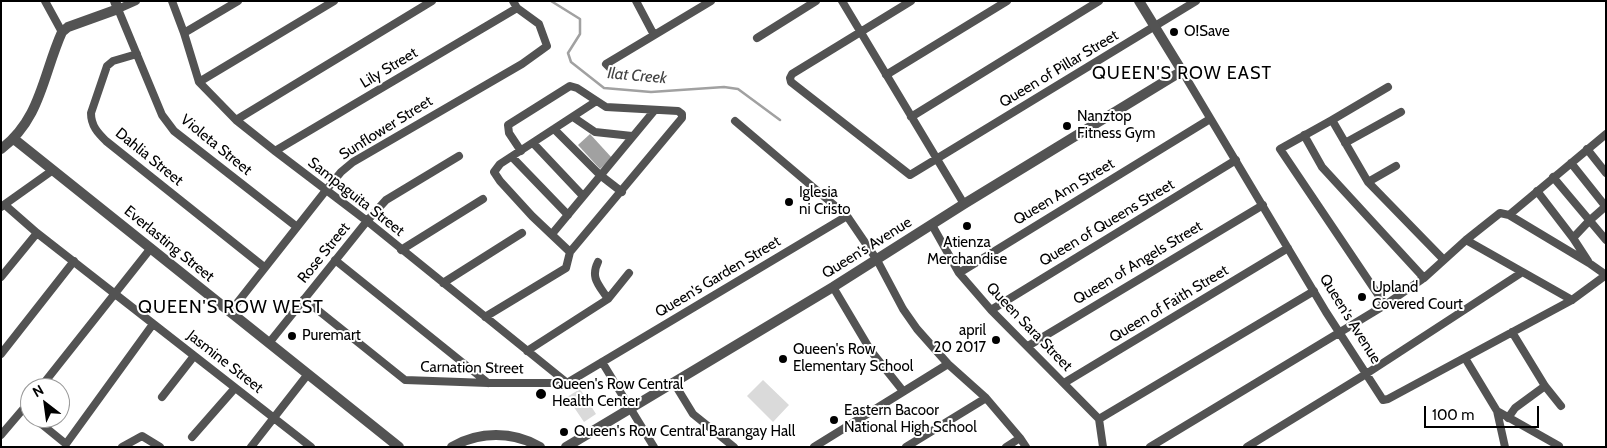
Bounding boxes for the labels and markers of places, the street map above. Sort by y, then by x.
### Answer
place label: O!Save [1184,23,1230,41]
marker: O!Save [1168,26,1180,38]
place label: Nanztop Fitness Gym [1077,108,1155,143]
marker: Nanztop Fitness Gym [1061,120,1073,132]
place label: Iglesia ni Cristo [799,184,850,219]
marker: Iglesia ni Cristo [783,196,795,208]
marker: Atienza Merchandise [961,220,973,232]
place label: Atienza Merchandise [927,234,1007,269]
place label: Upland Covered Court [1372,279,1463,314]
marker: Upland Covered Court [1356,291,1368,303]
place label: april 20 2017 [934,322,986,357]
place label: Puremart [302,327,361,345]
marker: Puremart [286,330,298,342]
marker: april 20 2017 [990,334,1002,346]
place label: Queen's Row Elementary School [793,341,913,376]
marker: Queen's Row Elementary School [777,353,789,365]
place label: Queen's Row Central Health Center [552,376,683,411]
marker: Queen's Row Central Health Center [534,387,548,401]
place label: Eastern Bacoor National High School [844,402,977,437]
marker: Eastern Bacoor National High School [828,414,840,426]
place label: Queen's Row Central Barangay Hall [574,423,795,441]
marker: Queen's Row Central Barangay Hall [558,426,570,438]

